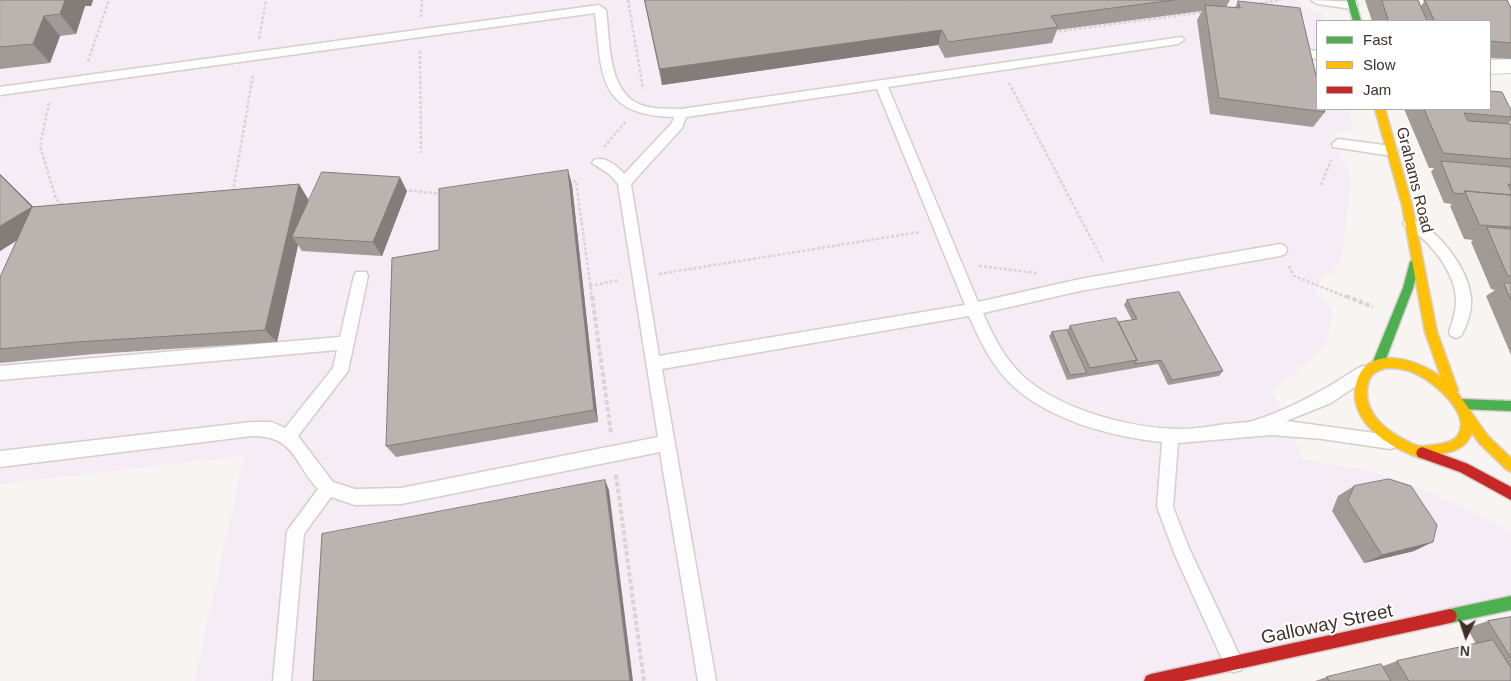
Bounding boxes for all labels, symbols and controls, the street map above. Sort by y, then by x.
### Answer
legend [1316,20,1491,110]
text: Fast [1363,31,1392,48]
text: Slow [1363,56,1396,73]
text: Jam [1363,81,1391,98]
street label: Grahams Road [1392,125,1436,235]
street label: Galloway Street [1259,600,1395,650]
north arrow [1441,611,1491,661]
text: N [1459,643,1471,659]

